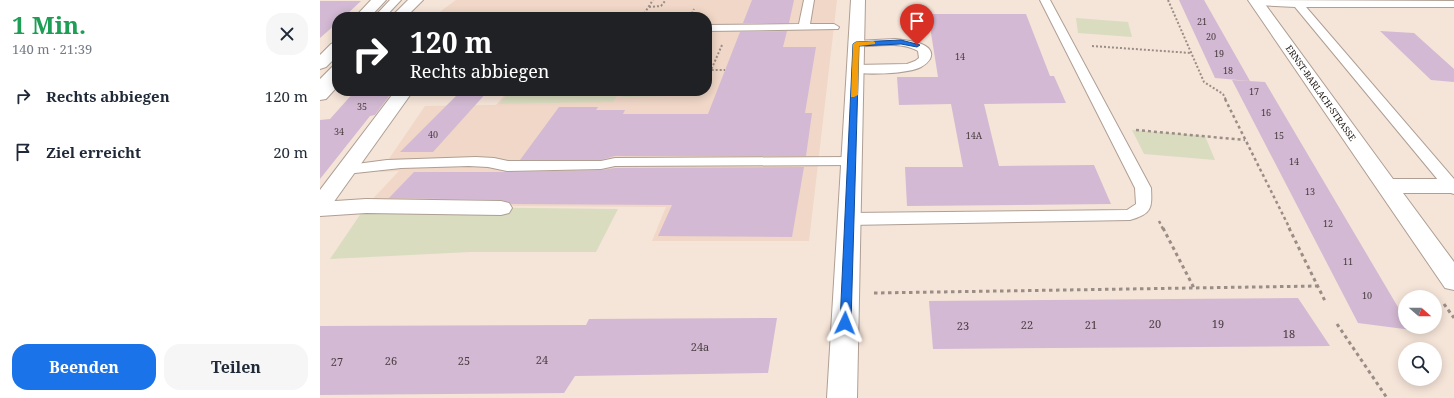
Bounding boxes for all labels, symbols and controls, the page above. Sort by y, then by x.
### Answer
pin [900,4,934,45]
text: 1 Min. [12,8,86,41]
icon: arrive [906,10,928,32]
button: close [266,13,308,55]
house number: 21 [1197,15,1207,28]
text: 120 m [410,23,492,61]
icon: right [344,28,396,80]
house number: 20 [1206,30,1216,43]
text: 140 m · 21:39 [12,40,92,58]
street label: ERNST-BARLACH-STRASSE [1283,42,1359,144]
house number: 19 [1214,47,1224,60]
house number: 14 [955,50,965,63]
text: Rechts abbiegen [410,59,549,83]
house number: 18 [1223,64,1233,77]
icon: right [12,85,34,107]
house number: 17 [1249,85,1259,98]
text: Rechts abbiegen [46,86,170,106]
text: 120 m [265,86,308,106]
house number: 35 [357,100,367,113]
house number: 16 [1261,106,1271,119]
house number: 34 [334,125,344,138]
house number: 40 [428,128,438,141]
house number: 14A [966,129,983,142]
house number: 15 [1274,129,1284,142]
icon: arrive [12,141,34,163]
text: Ziel erreicht [46,142,141,162]
text: 20 m [273,142,308,162]
house number: 14 [1289,155,1299,168]
house number: 13 [1305,185,1315,198]
house number: 12 [1323,217,1333,230]
house number: 11 [1343,255,1353,268]
house number: 10 [1362,289,1372,302]
north arrow [1398,290,1442,334]
map controls [1398,290,1442,386]
position arrow [824,302,866,344]
house number: 20 [1149,316,1161,331]
house number: 19 [1212,316,1224,331]
house number: 22 [1021,317,1033,332]
house number: 21 [1085,317,1097,332]
house number: 23 [957,318,969,333]
house number: 18 [1283,326,1295,341]
house number: 24a [691,339,709,354]
button: search [1398,342,1442,386]
button: Beenden [12,344,156,390]
button: Teilen [164,344,308,390]
house number: 24 [536,352,548,367]
house number: 26 [385,353,397,368]
house number: 25 [458,353,470,368]
house number: 27 [331,354,343,369]

